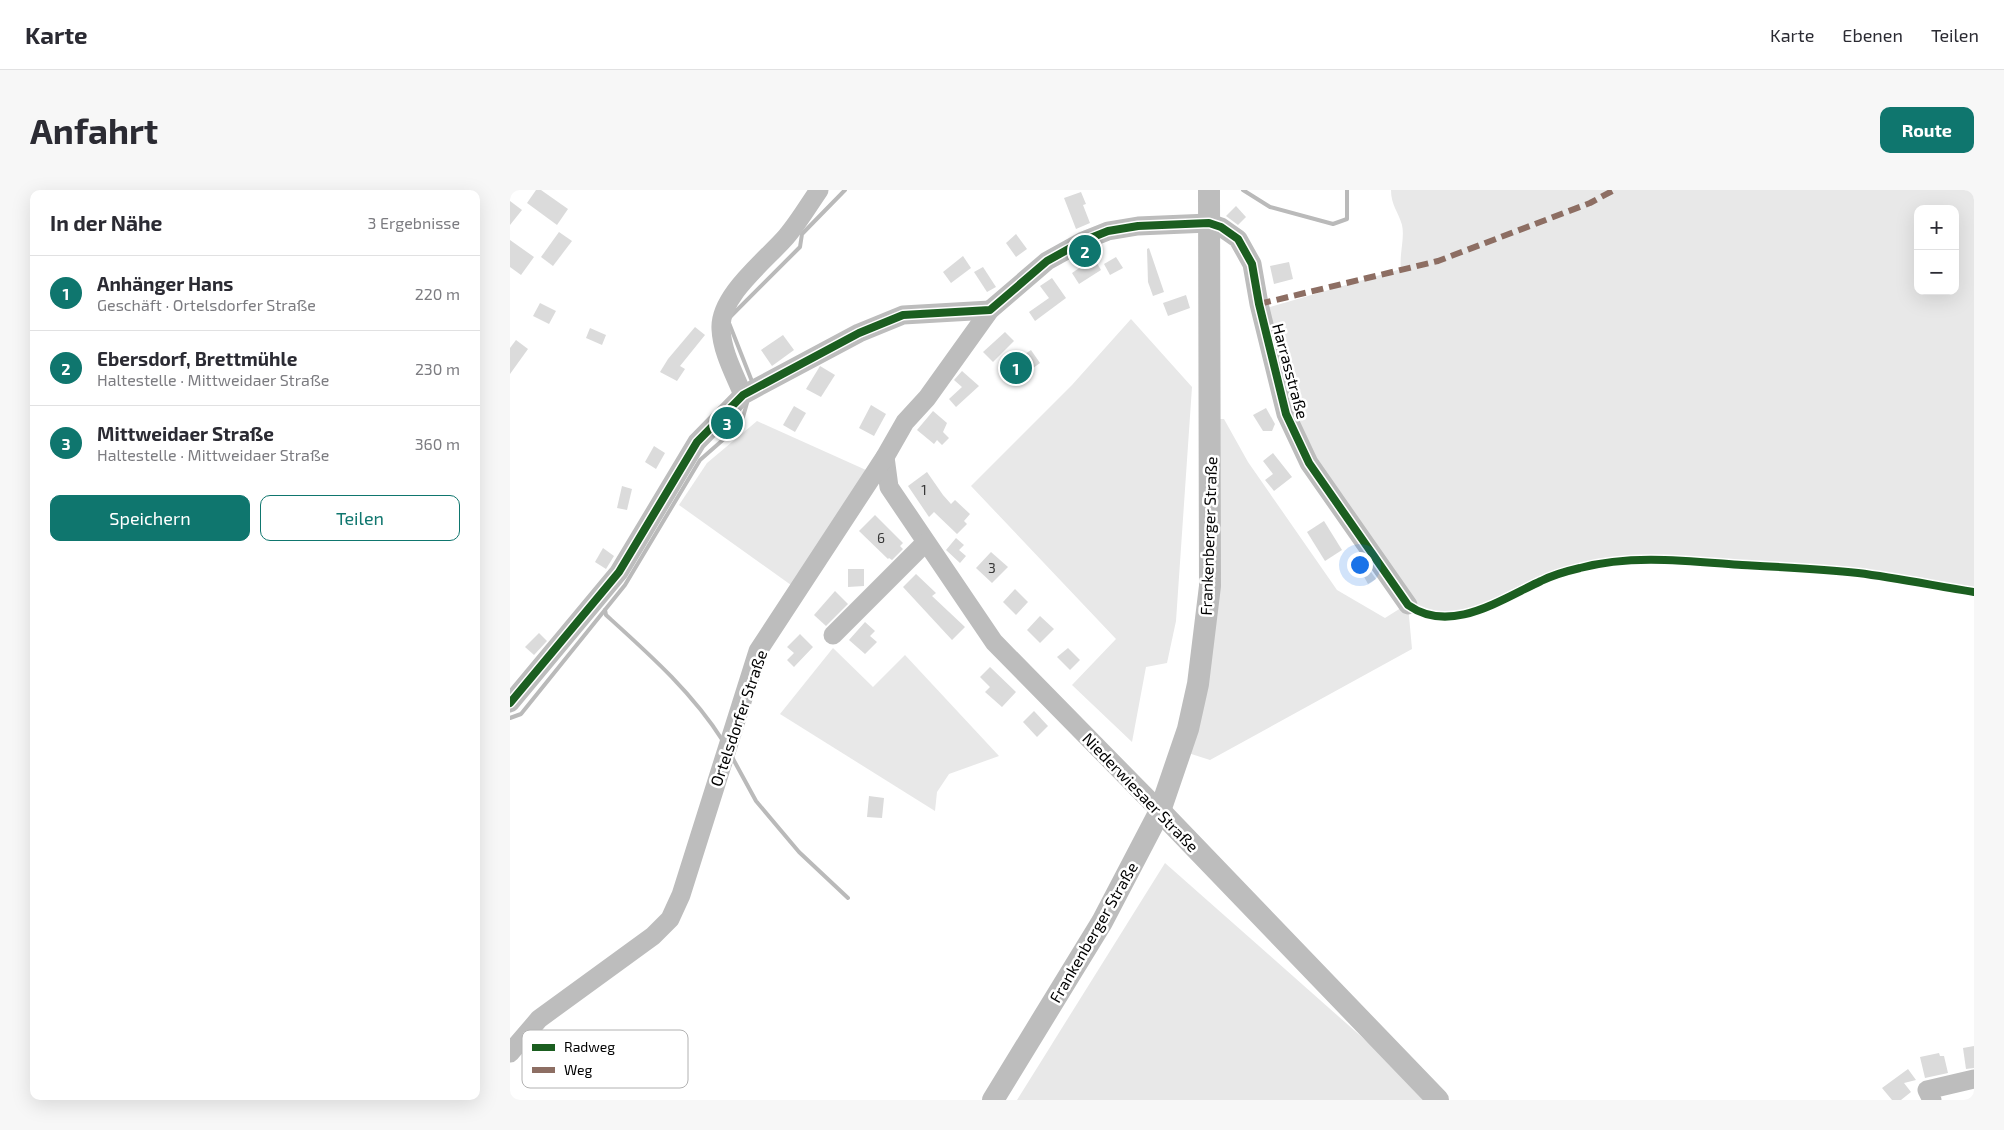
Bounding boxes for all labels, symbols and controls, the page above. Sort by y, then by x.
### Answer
text: Karte [25,20,88,49]
text: Karte [1770,24,1814,46]
text: Ebenen [1842,24,1903,46]
text: Teilen [1931,24,1979,46]
button: Route [1880,107,1974,153]
text: Anfahrt [30,109,158,151]
map controls [1914,205,1959,295]
button: + [1914,205,1959,250]
text: In der Nähe [50,210,162,235]
text: 3 Ergebnisse [368,213,460,232]
pin: 2 [1069,232,1101,270]
button: − [1914,250,1959,295]
text: Anhänger Hans [97,272,233,295]
text: 1 [63,284,69,303]
text: 220 m [415,284,460,303]
text: Geschäft · Ortelsdorfer Straße [97,295,316,314]
street label: Harrasstraße [1269,321,1313,421]
text: Ebersdorf, Brettmühle [97,347,297,370]
pin: 1 [1000,349,1032,387]
text: 2 [61,359,71,378]
text: 230 m [415,359,460,378]
text: Haltestelle · Mittweidaer Straße [97,370,329,389]
pin: 3 [711,404,743,442]
text: Mittweidaer Straße [97,422,274,445]
text: 3 [61,434,71,453]
text: 360 m [415,434,460,453]
text: Haltestelle · Mittweidaer Straße [97,445,329,464]
street label: Frankenberger Straße [1196,456,1220,616]
house number: 1 [921,481,927,498]
button: Speichern [50,495,250,541]
button: Teilen [260,495,460,541]
house number: 6 [877,529,885,546]
your location [1347,552,1373,578]
house number: 3 [988,559,996,576]
street label: Ortelsdorfer Straße [706,647,770,789]
street label: Niederwiesaer Straße [1079,728,1203,856]
street label: Frankenberger Straße [1045,858,1141,1006]
legend [522,1030,688,1088]
text: Radweg [564,1038,615,1055]
text: Weg [564,1061,593,1078]

